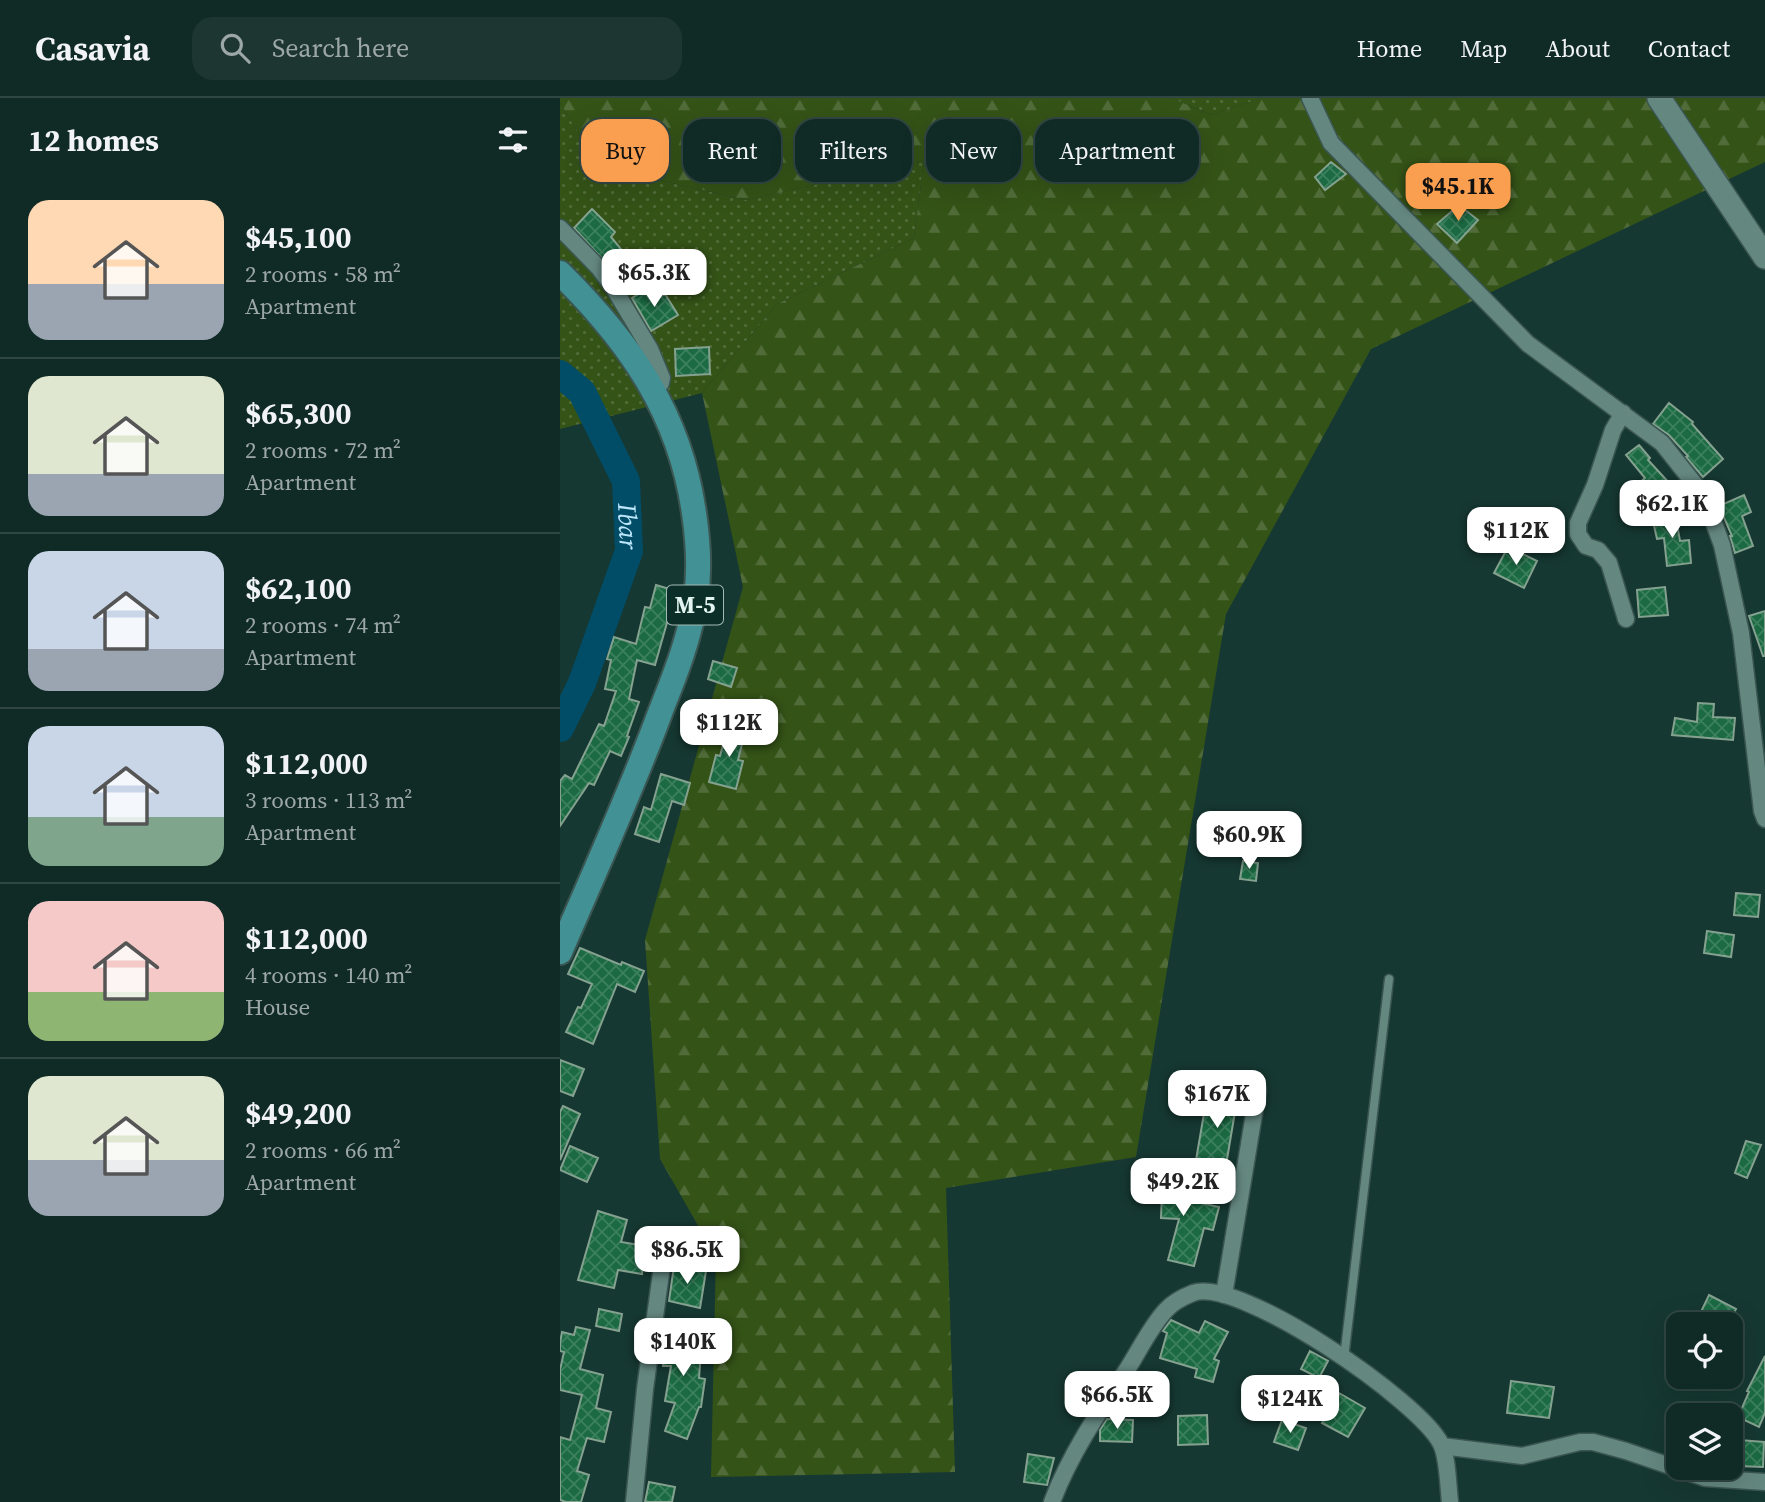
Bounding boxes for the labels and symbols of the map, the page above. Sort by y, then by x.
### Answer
pin: $45.1K [1401,164,1515,223]
pin: $65.3K [597,250,711,309]
pin: $62.1K [1615,480,1729,540]
water label: Ibar [609,501,647,551]
pin: $112K [1467,508,1565,567]
road number: M-5 [667,586,723,624]
pin: $112K [680,700,778,759]
pin: $60.9K [1192,812,1306,871]
pin: $167K [1168,1070,1266,1130]
pin: $49.2K [1126,1158,1240,1218]
pin: $86.5K [630,1226,744,1286]
pin: $140K [634,1318,732,1378]
pin: $66.5K [1060,1372,1174,1431]
pin: $124K [1241,1376,1339,1435]

